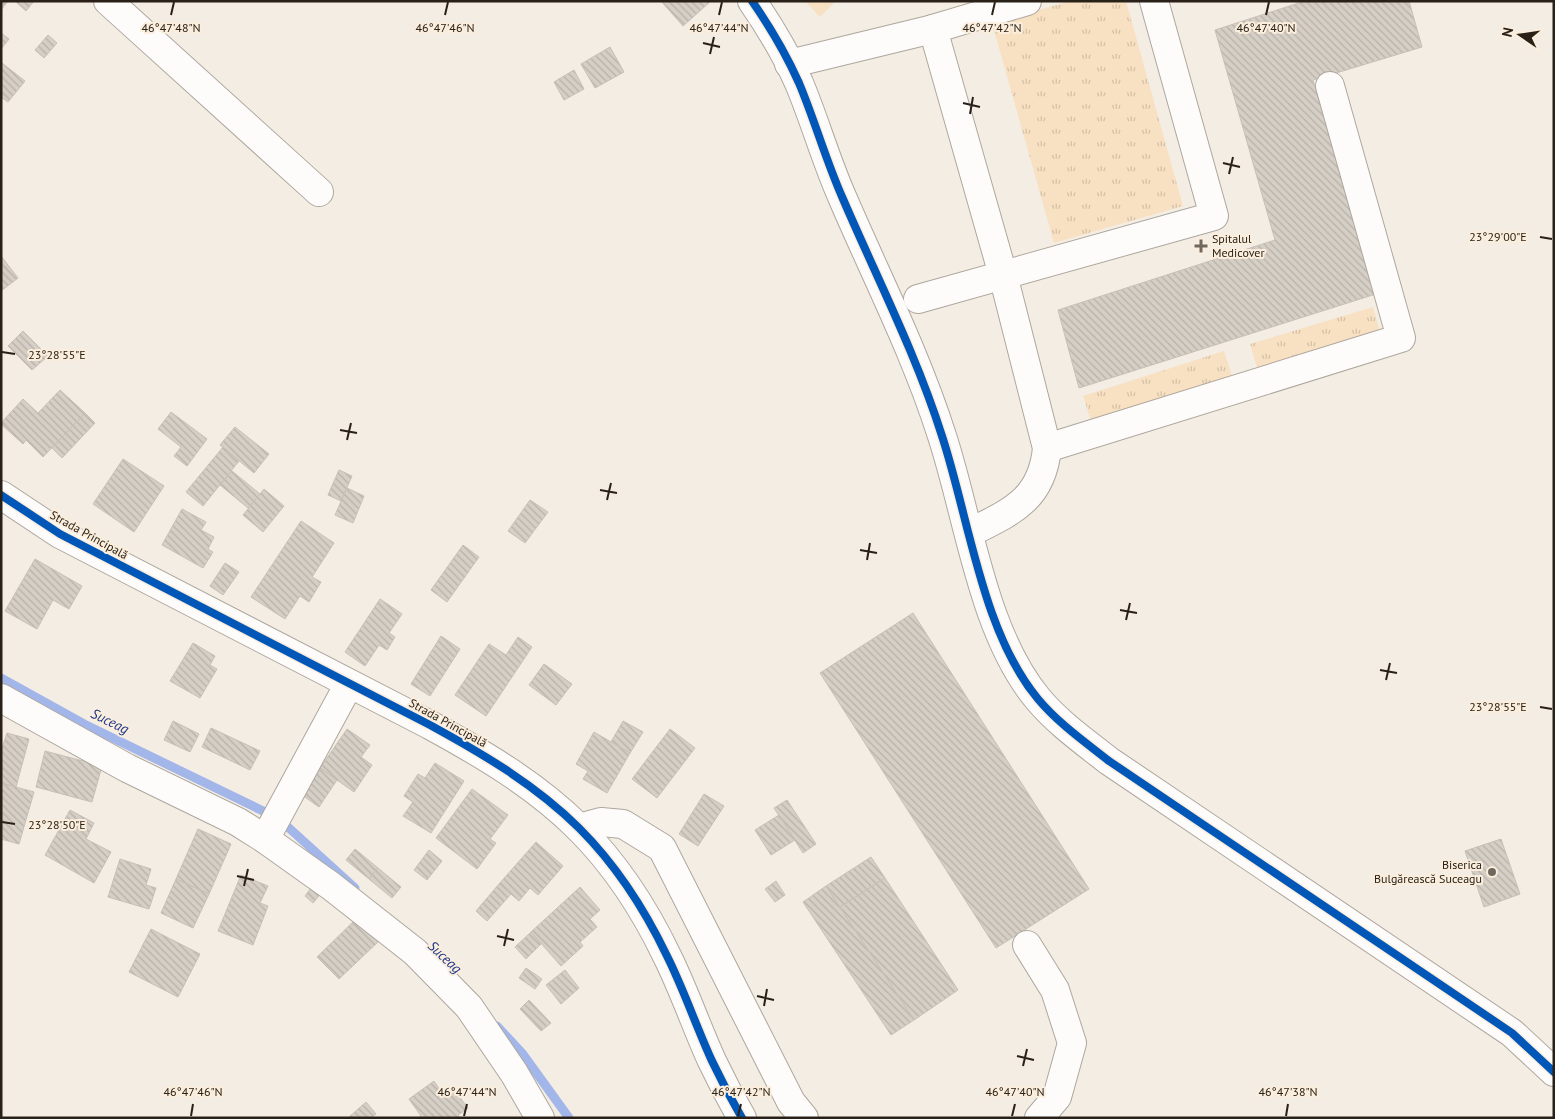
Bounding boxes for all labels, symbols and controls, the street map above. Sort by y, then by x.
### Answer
north arrow [1495,10,1545,60]
text: 46°47'48"N [141,20,201,35]
text: 46°47'46"N [415,20,475,35]
text: 46°47'44"N [689,20,749,35]
text: 46°47'42"N [962,20,1022,35]
text: 46°47'40"N [1236,20,1296,35]
text: N [1498,26,1517,39]
text: 23°29'00"E [1469,229,1527,244]
place label: Spitalul Medicover [1212,231,1265,260]
marker: Spitalul Medicover [1194,239,1208,253]
text: 23°28'55"E [28,347,86,362]
street label: Strada Principală [48,507,131,562]
street label: Strada Principală [407,695,490,750]
text: 23°28'55"E [1469,699,1527,714]
water label: Suceag [88,704,132,738]
text: 23°28'50"E [28,817,86,832]
place label: Biserica Bulgărească Suceagu [1374,857,1482,886]
marker: Biserica Bulgărească Suceagu [1486,866,1498,878]
water label: Suceag [424,937,466,977]
text: 46°47'46"N [163,1084,223,1099]
text: 46°47'44"N [437,1084,497,1099]
text: 46°47'42"N [711,1084,771,1099]
text: 46°47'40"N [985,1084,1045,1099]
text: 46°47'38"N [1258,1084,1318,1099]

